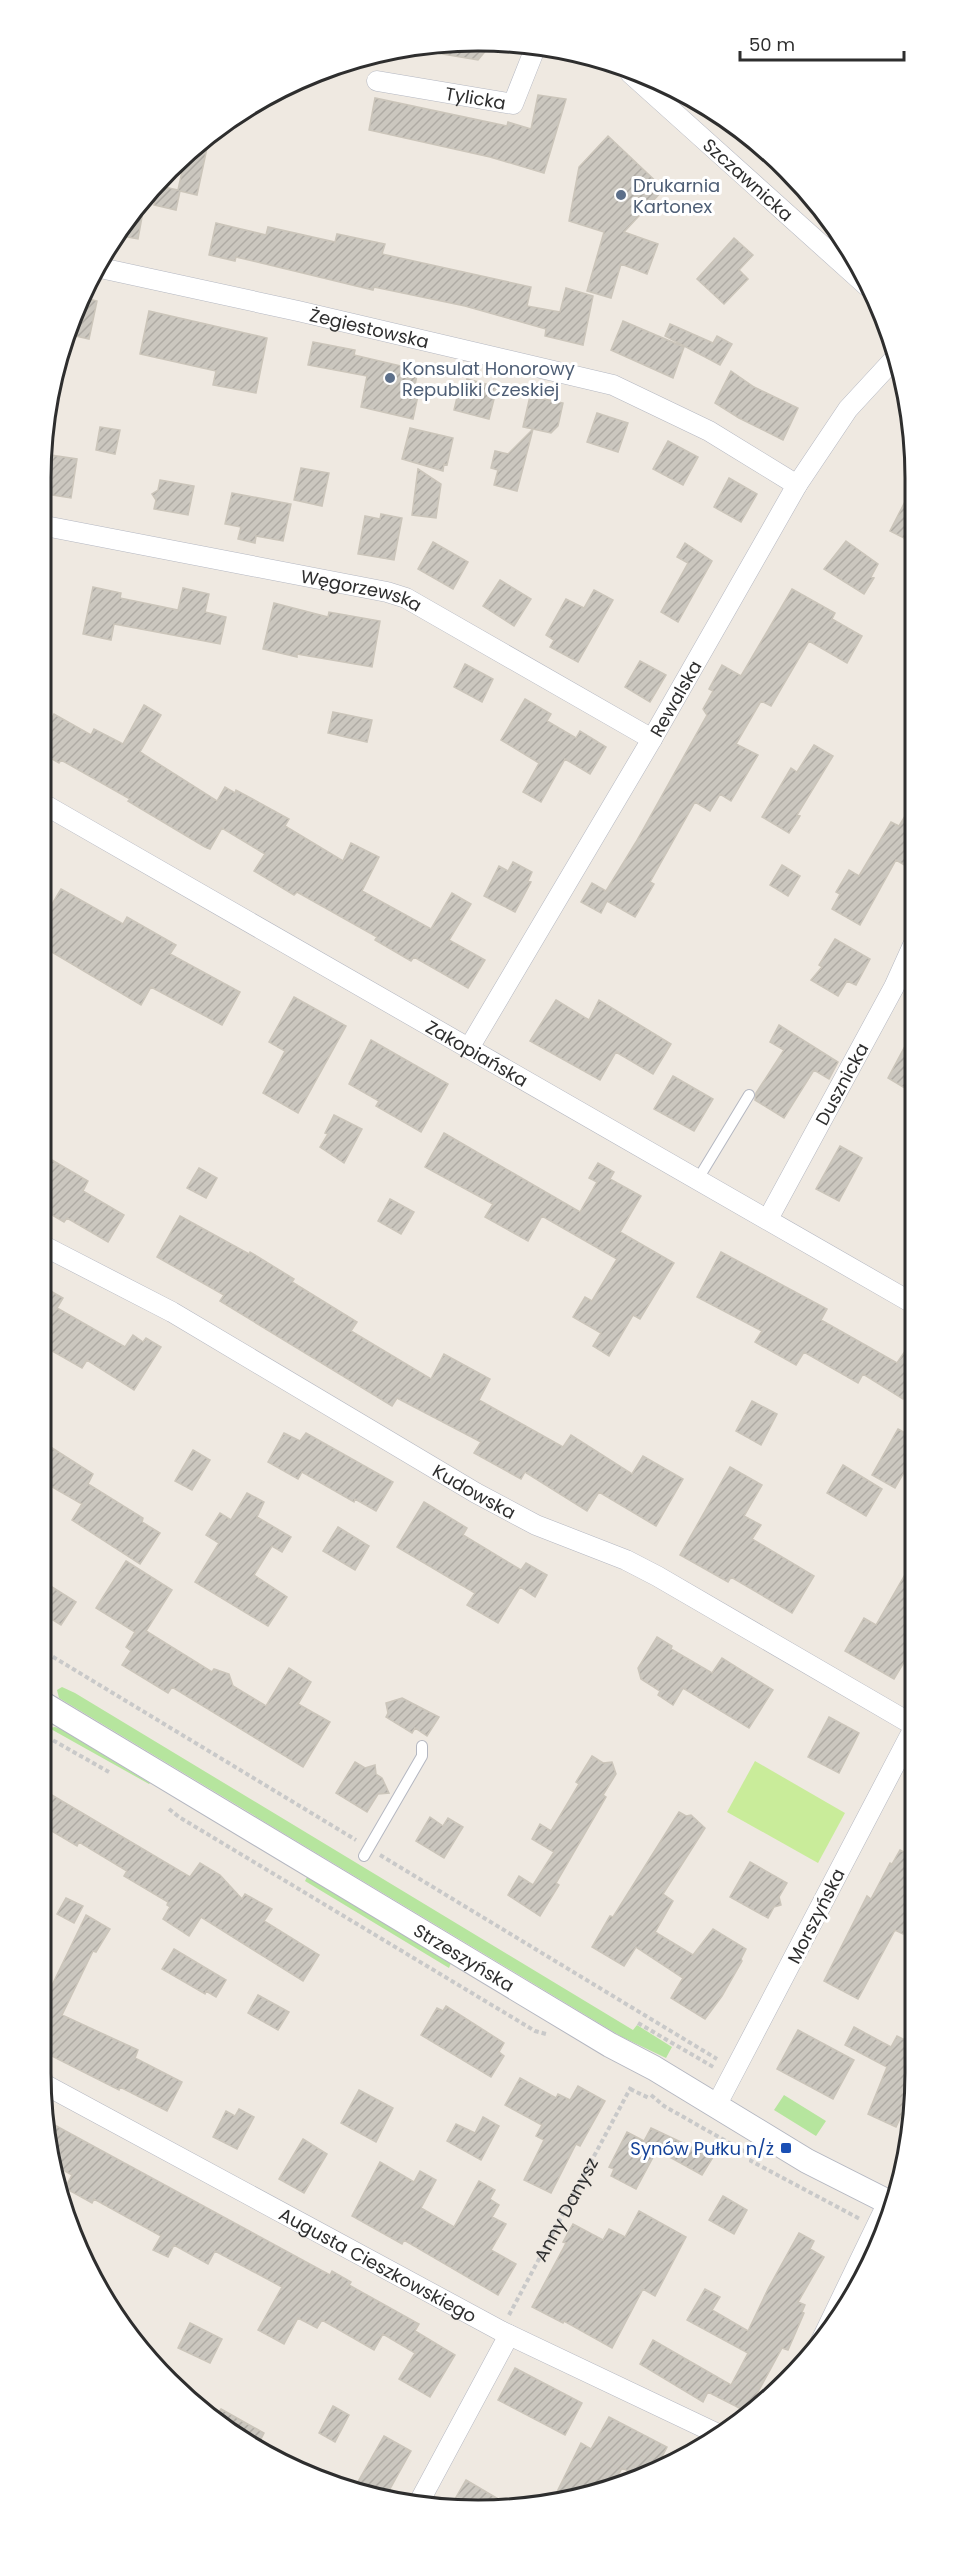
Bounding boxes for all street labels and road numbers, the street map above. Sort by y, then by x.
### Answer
street label: Tylicka [443,80,508,115]
street label: Szczawnicka [698,132,799,226]
street label: Żegiestowska [307,302,431,354]
street label: Węgorzewska [299,563,427,617]
street label: Rewalska [643,655,707,741]
street label: Zakopiańska [421,1014,533,1092]
street label: Dusznicka [809,1038,874,1129]
street label: Kudowska [428,1458,520,1525]
street label: Morszyńska [781,1864,851,1968]
street label: Strzeszyńska [409,1917,519,1997]
street label: Anny Danysz [528,2153,604,2266]
street label: Augusta Cieszkowskiego [275,2201,481,2328]

